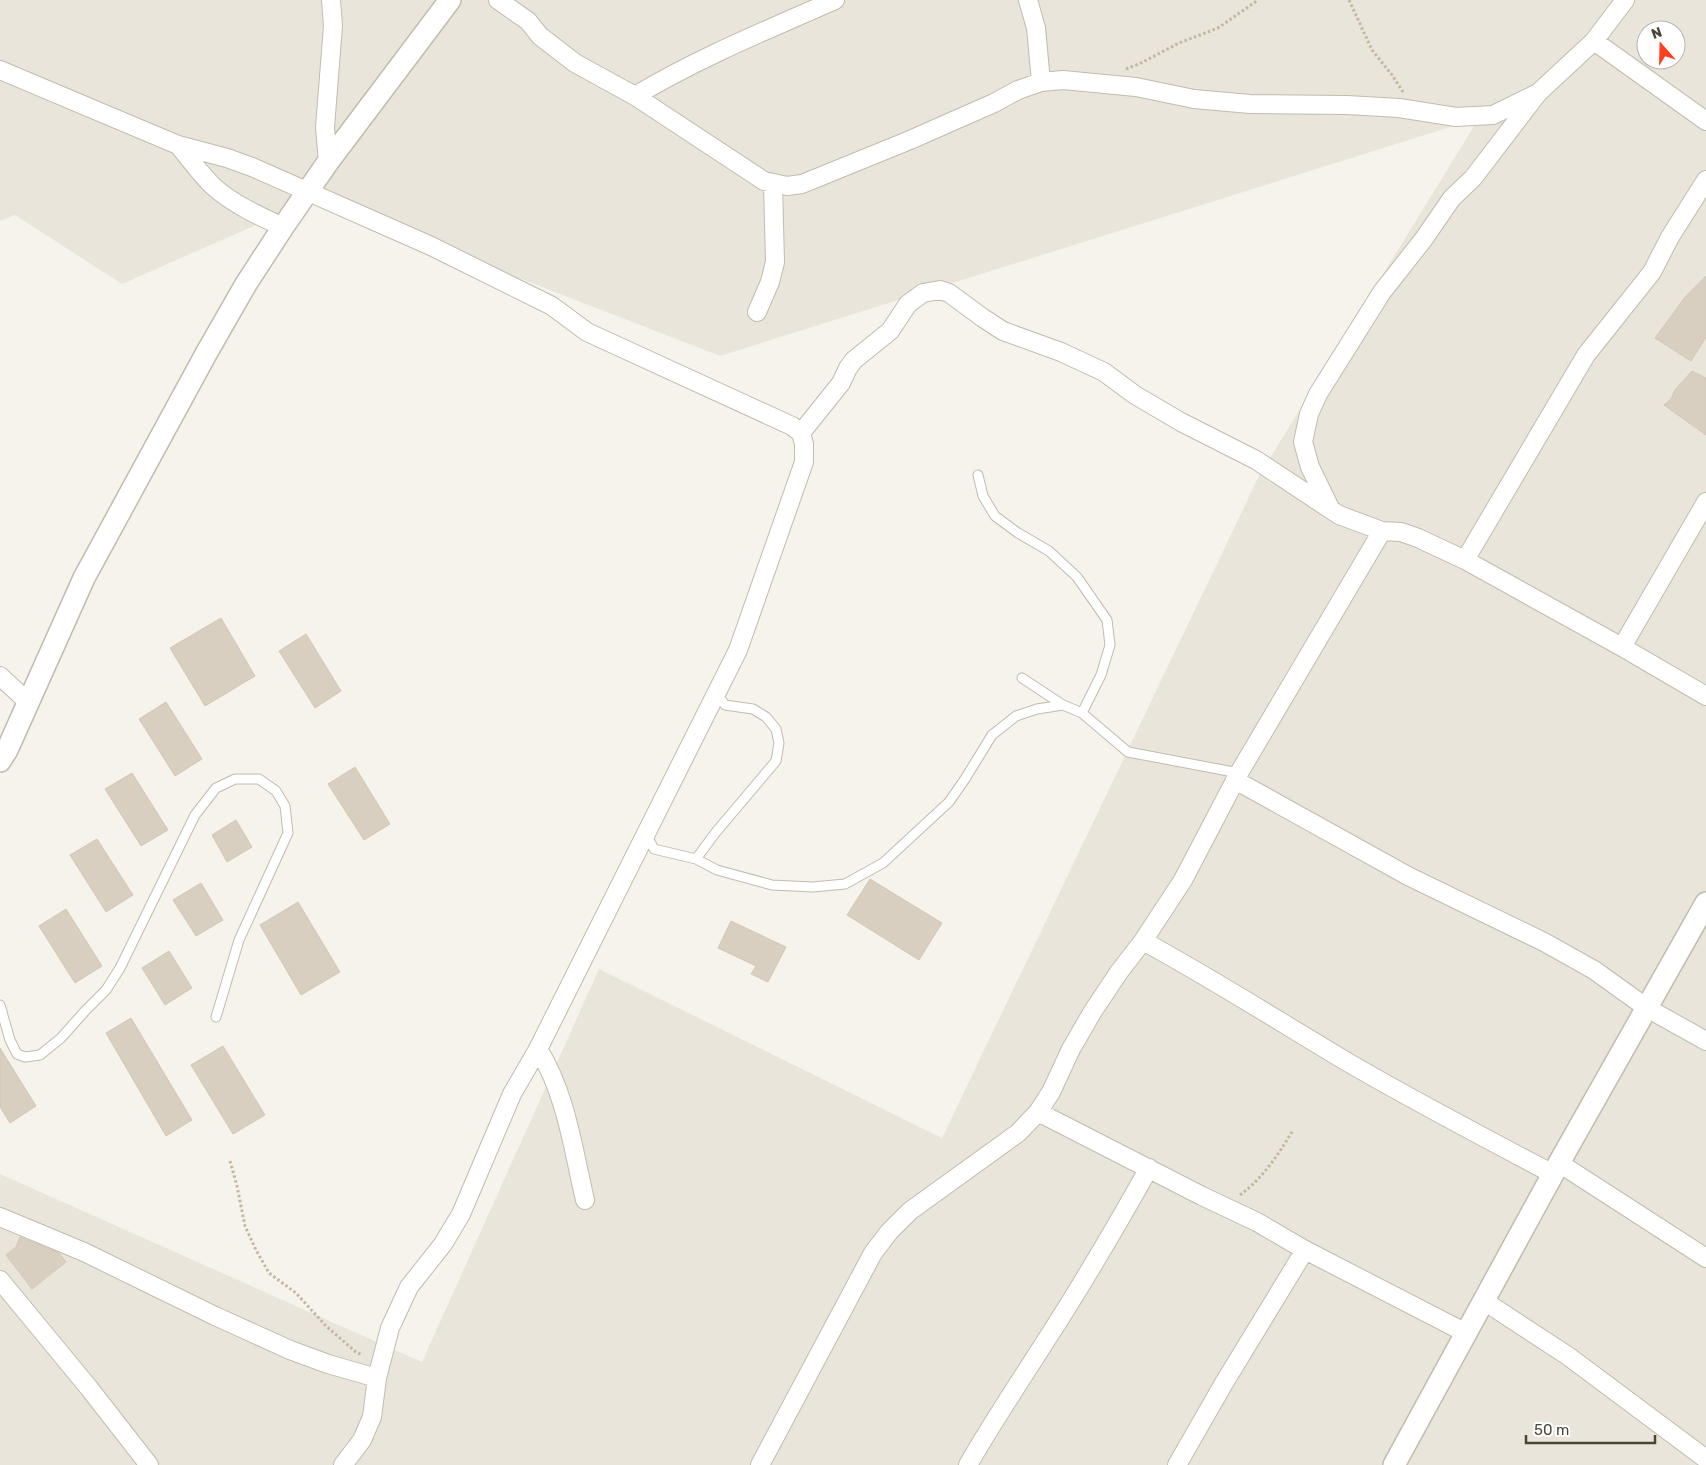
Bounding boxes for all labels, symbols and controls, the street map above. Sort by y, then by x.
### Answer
north arrow [1636,20,1686,70]
text: N [1649,24,1664,43]
scale bar [1526,1412,1655,1444]
text: 50 m [1534,1421,1569,1439]

